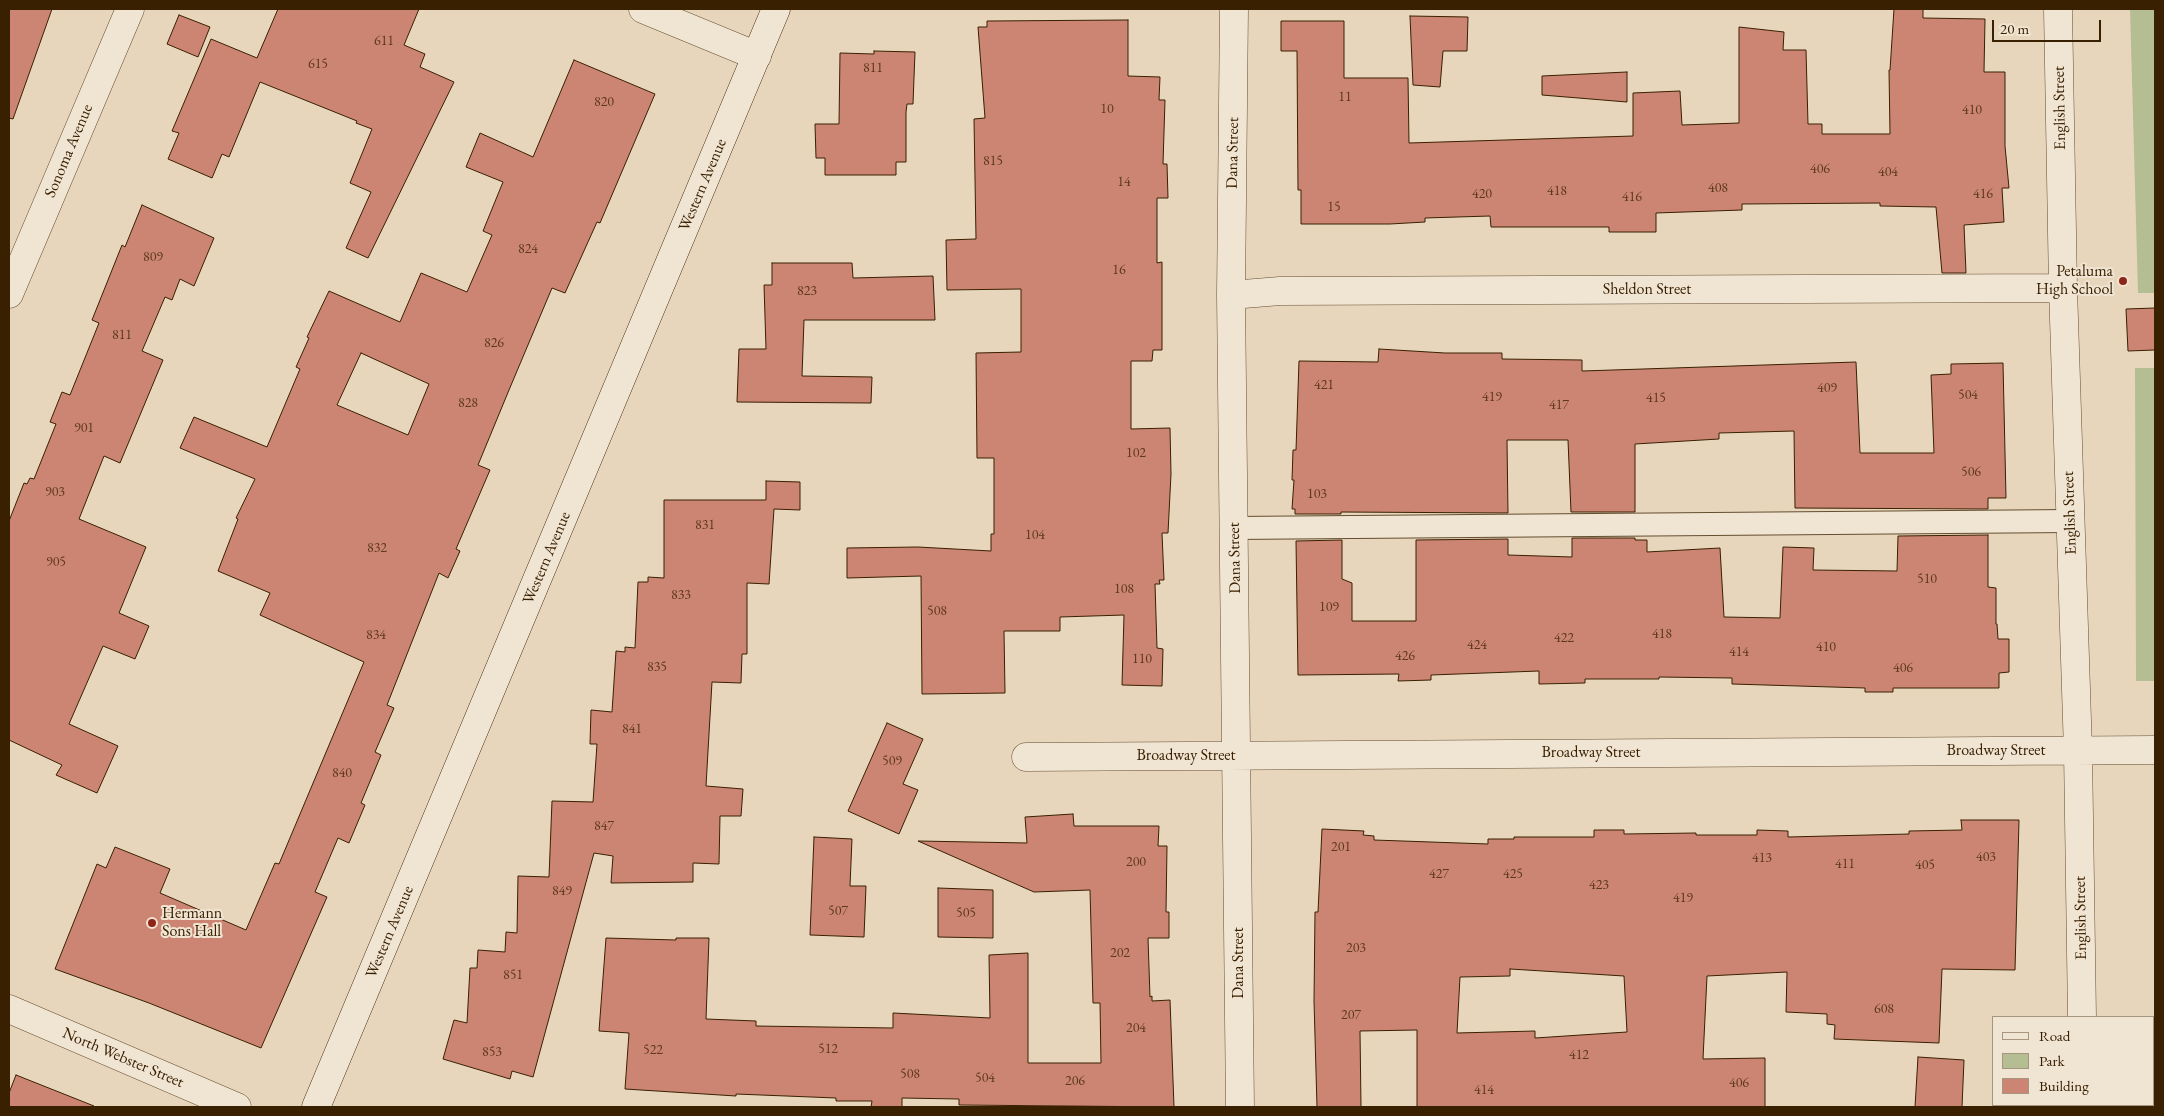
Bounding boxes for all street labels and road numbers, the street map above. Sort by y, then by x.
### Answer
street label: English Street [2050,66,2070,150]
street label: Sonoma Avenue [41,101,97,201]
street label: Dana Street [1223,117,1243,189]
street label: Western Avenue [675,136,731,234]
street label: Sheldon Street [1603,280,1691,300]
street label: English Street [2059,471,2081,555]
street label: Western Avenue [519,509,575,607]
street label: Dana Street [1225,522,1245,594]
street label: Broadway Street [1946,741,2046,761]
street label: Broadway Street [1541,743,1641,763]
street label: Broadway Street [1136,746,1236,766]
street label: English Street [2071,876,2091,960]
street label: Western Avenue [362,883,418,981]
street label: Dana Street [1229,927,1249,999]
street label: North Webster Street [59,1024,187,1092]

